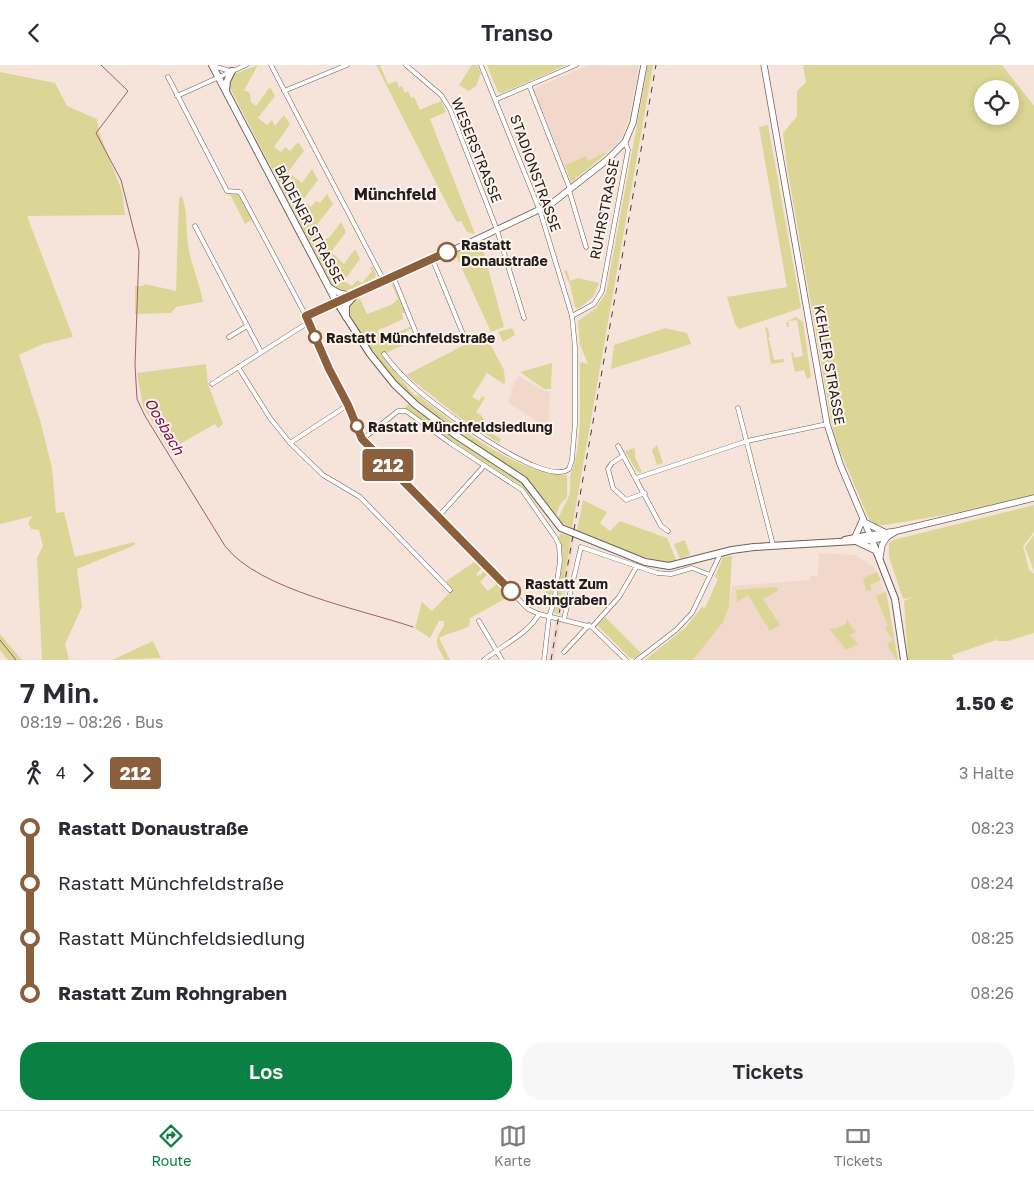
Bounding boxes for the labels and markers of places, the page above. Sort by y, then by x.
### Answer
place label: Rastatt Donaustraße [461,236,548,269]
marker: Rastatt Donaustraße [437,242,457,262]
place label: Rastatt Münchfeldstraße [326,329,495,346]
marker: Rastatt Münchfeldstraße [308,330,322,344]
place label: Rastatt Münchfeldsiedlung [368,418,553,435]
marker: Rastatt Münchfeldsiedlung [350,419,364,433]
place label: Rastatt Zum Rohngraben [525,575,608,608]
marker: Rastatt Zum Rohngraben [501,581,521,601]

